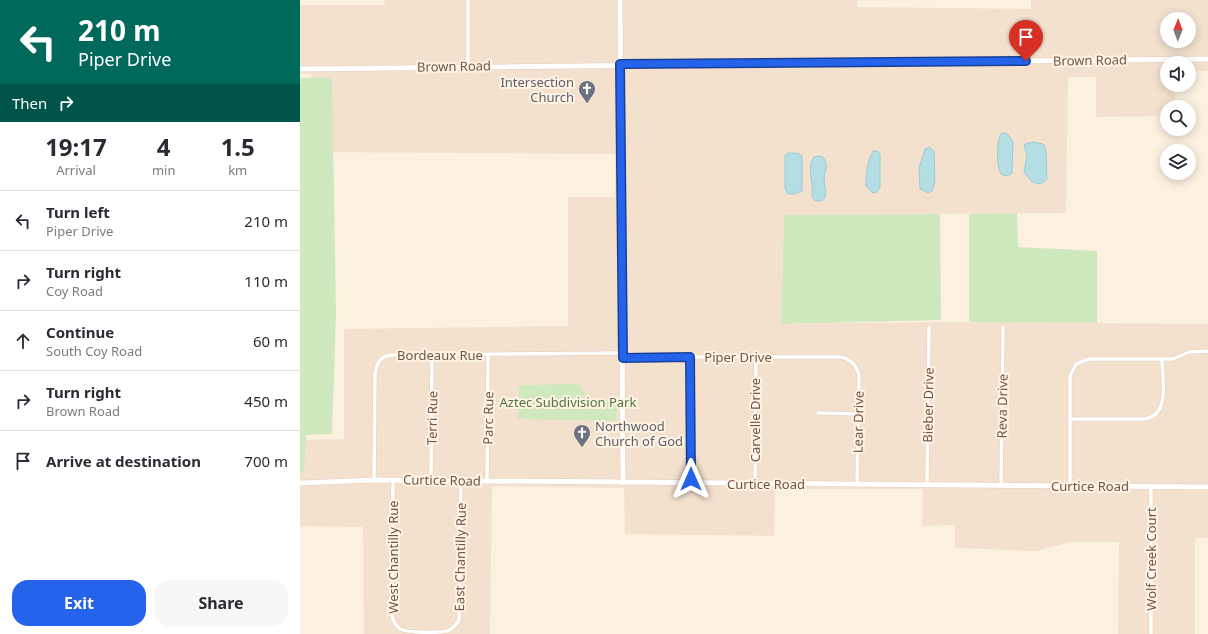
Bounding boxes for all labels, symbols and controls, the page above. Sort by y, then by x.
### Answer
text: 210 m [78,11,161,49]
north arrow [1160,12,1196,48]
map controls [1160,12,1196,180]
icon: left [12,16,64,68]
pin [1009,20,1043,61]
icon: arrive [1015,26,1037,48]
text: Piper Drive [78,47,171,71]
street label: Brown Road [1053,50,1127,70]
street label: Brown Road [417,56,491,76]
button: sound [1160,56,1196,92]
place label: Intersection Church [500,73,574,106]
church icon: Intersection Church [577,79,597,104]
icon: right [55,92,77,114]
text: Then [12,93,47,113]
button: search [1160,100,1196,136]
text: 19:17 [45,130,107,163]
text: 4 [157,130,171,163]
text: 1.5 [221,130,255,163]
button: layers [1160,144,1196,180]
text: Arrival [56,161,96,179]
text: min [152,161,175,179]
text: km [228,161,247,179]
text: Turn left [46,202,110,222]
icon: left [12,210,34,232]
text: 210 m [244,211,288,231]
text: Piper Drive [46,222,113,240]
text: Turn right [46,262,121,282]
icon: right [12,270,34,292]
text: 110 m [244,271,288,291]
text: Coy Road [46,282,103,300]
text: Continue [46,322,114,342]
icon: ahead [12,330,34,352]
text: 60 m [253,331,288,351]
text: South Coy Road [46,342,142,360]
street label: Bordeaux Rue [397,346,483,364]
street label: Piper Drive [704,348,772,366]
street label: Bieber Drive [918,367,938,443]
street label: Reva Drive [992,374,1012,438]
street label: Carvelle Drive [746,378,764,462]
text: Turn right [46,382,121,402]
icon: right [12,390,34,412]
text: 450 m [244,391,288,411]
street label: Terri Rue [423,391,441,445]
street label: Parc Rue [479,391,497,445]
street label: Lear Drive [848,391,868,453]
park label: Aztec Subdivision Park [500,393,636,411]
text: Brown Road [46,402,120,420]
place label: Northwood Church of God [595,417,683,450]
church icon: Northwood Church of God [572,423,592,448]
icon: arrive [12,450,34,472]
text: Arrive at destination [46,451,201,471]
text: 700 m [244,451,288,471]
position arrow [670,458,712,500]
street label: Curtice Road [403,470,481,490]
street label: Curtice Road [727,475,805,493]
street label: Curtice Road [1051,477,1129,495]
street label: West Chantilly Rue [384,500,402,614]
street label: East Chantilly Rue [450,503,470,611]
street label: Wolf Creek Court [1142,507,1160,611]
button: Exit [12,580,146,626]
button: Share [154,580,288,626]

